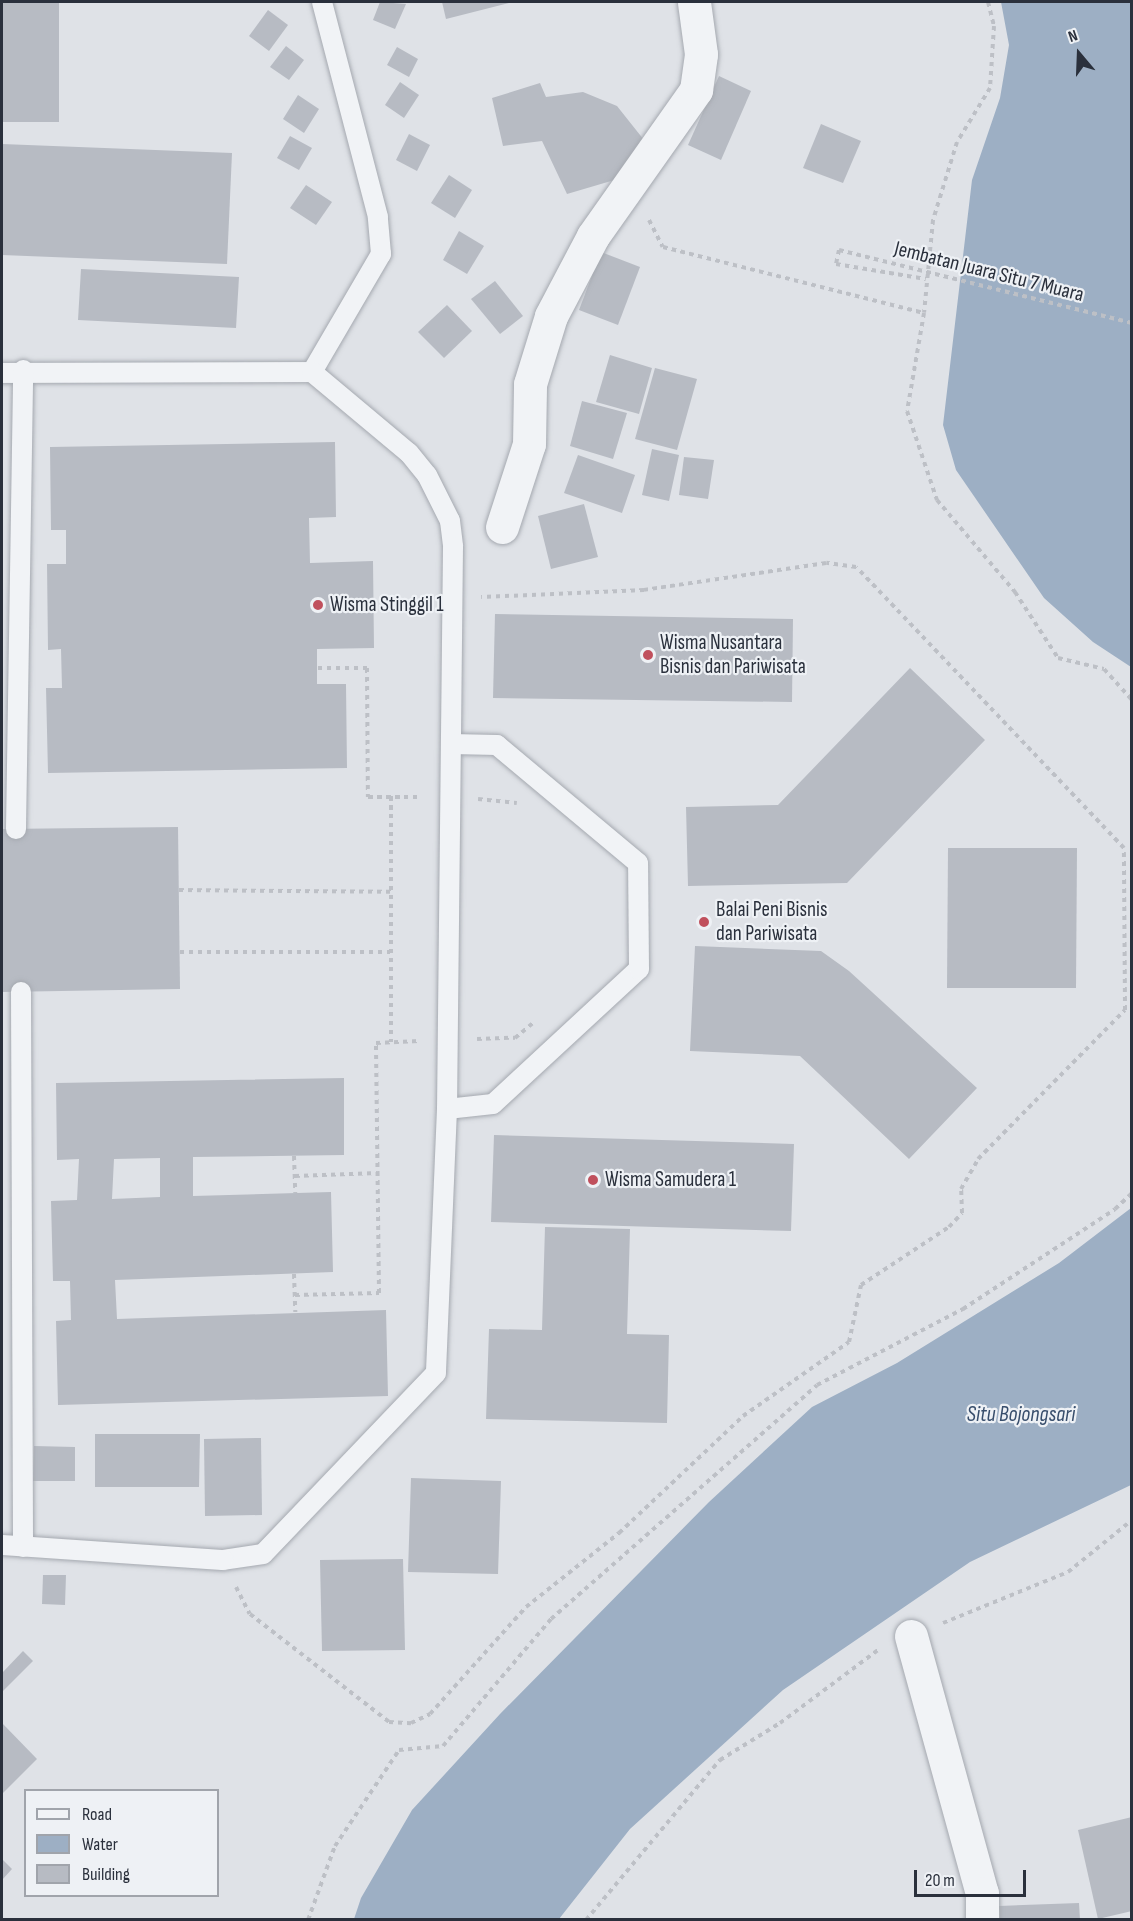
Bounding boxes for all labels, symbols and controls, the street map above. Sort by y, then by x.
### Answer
north arrow [1049,24,1109,84]
text: N [1066,26,1080,47]
street label: Jembatan Juara Situ 7 Muara [892,236,1086,308]
place label: Wisma Stinggil 1 [330,592,444,618]
marker: Wisma Stinggil 1 [311,598,325,612]
place label: Wisma Nusantara Bisnis dan Pariwisata [660,630,806,680]
marker: Wisma Nusantara Bisnis dan Pariwisata [641,648,655,662]
place label: Balai Peni Bisnis dan Pariwisata [716,897,827,947]
marker: Balai Peni Bisnis dan Pariwisata [697,915,711,929]
place label: Wisma Samudera 1 [605,1167,736,1193]
marker: Wisma Samudera 1 [586,1173,600,1187]
water label: Situ Bojongsari [967,1402,1075,1428]
legend [24,1789,219,1897]
text: Road [82,1804,112,1825]
text: Water [82,1834,118,1855]
scale bar [917,1858,1030,1896]
text: Building [82,1864,130,1885]
text: 20 m [925,1870,955,1891]

